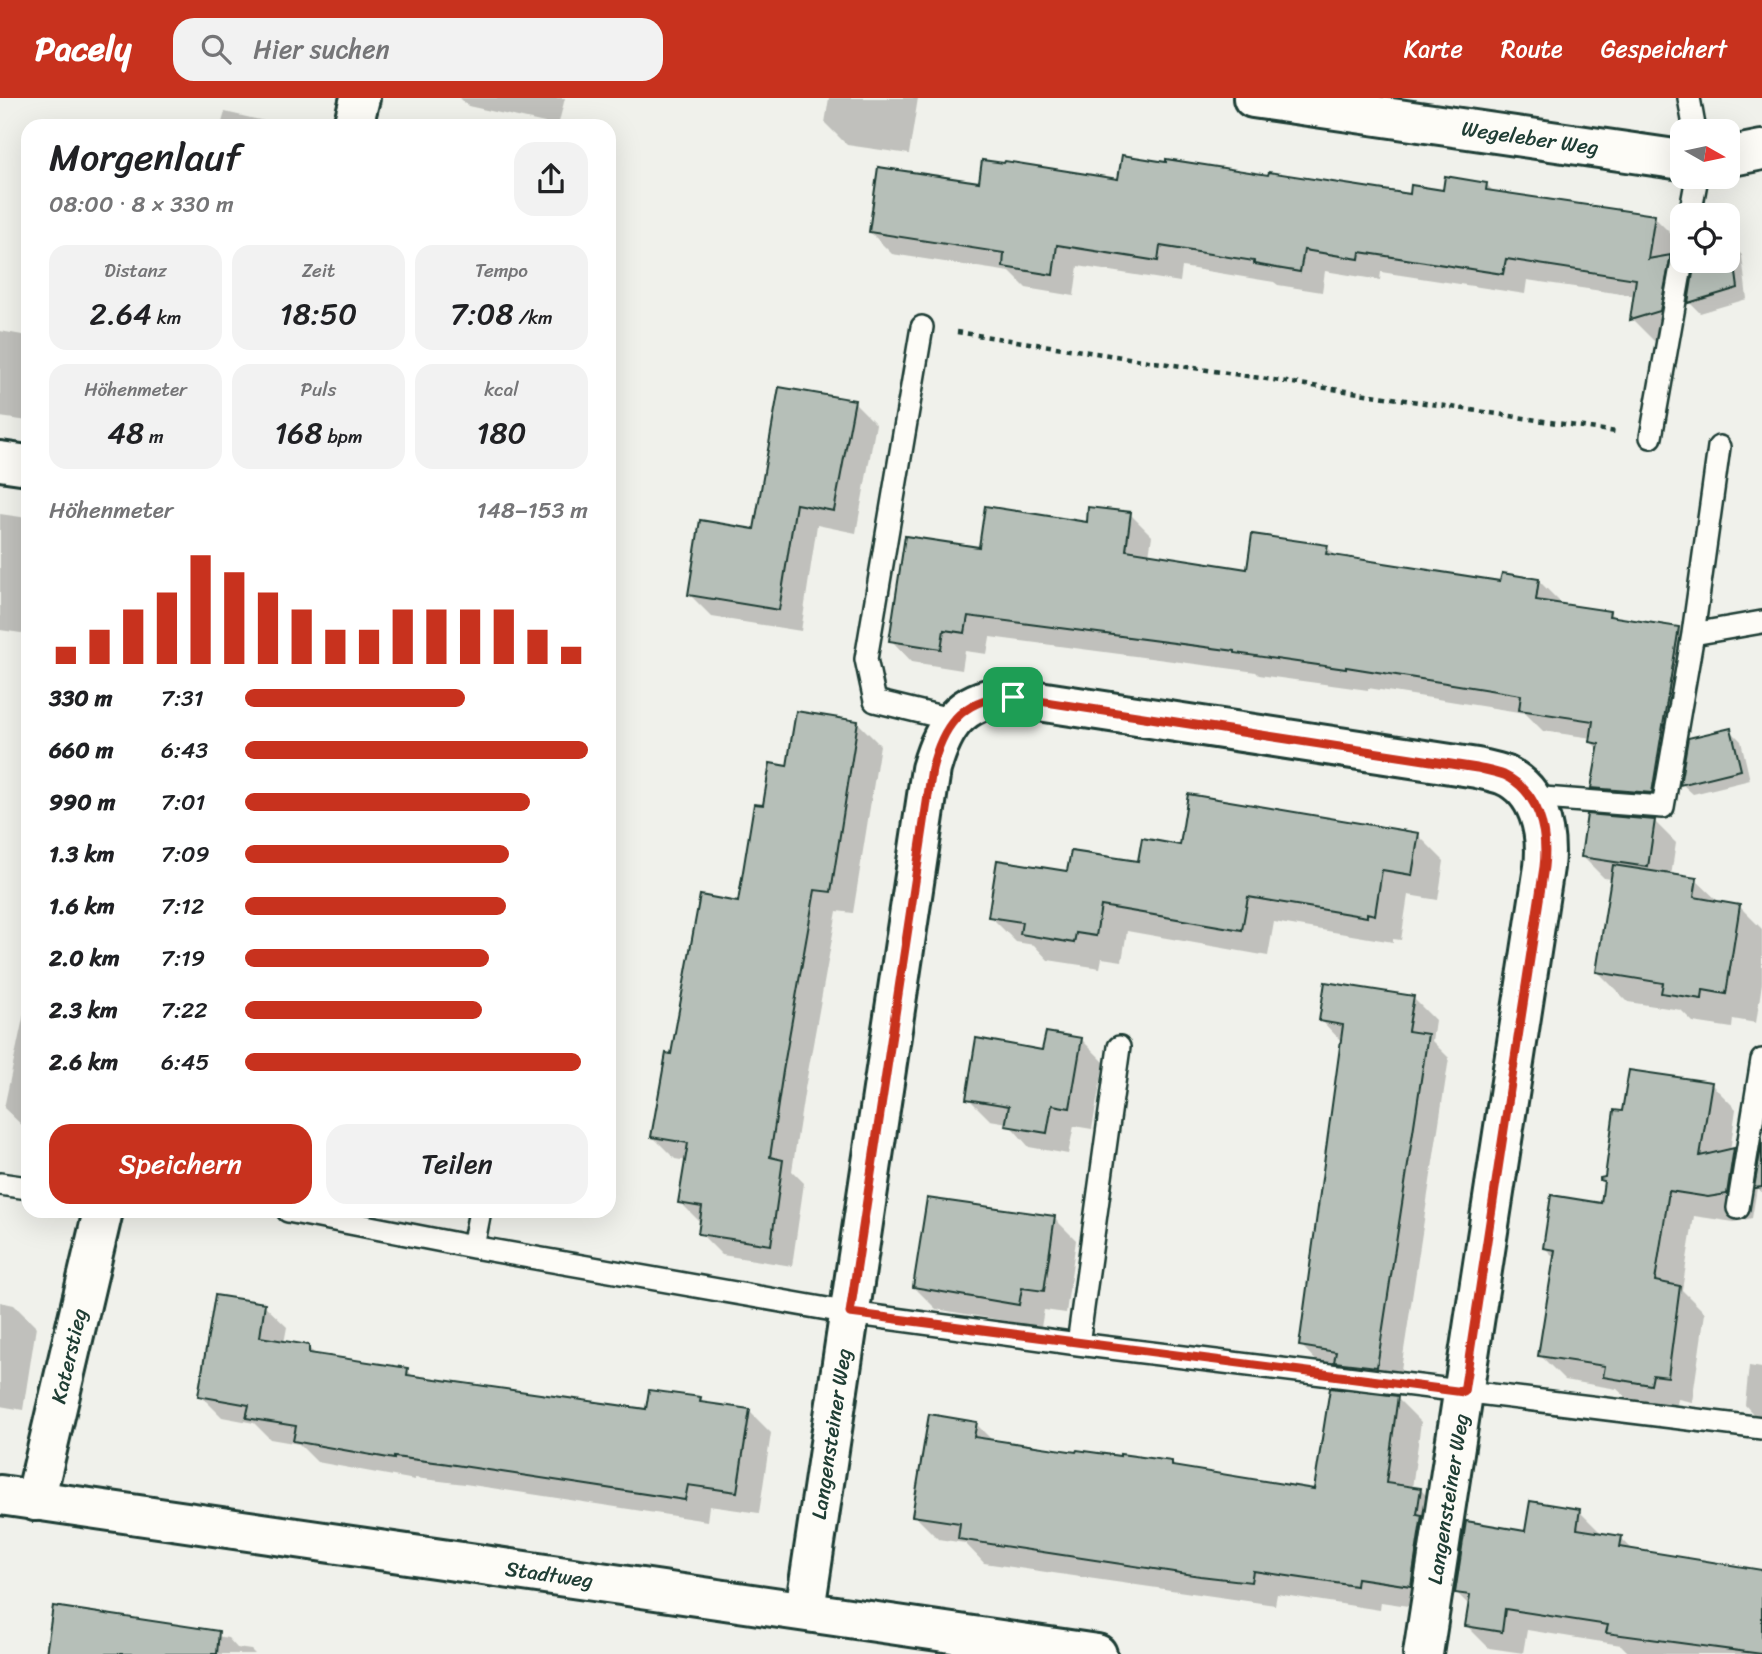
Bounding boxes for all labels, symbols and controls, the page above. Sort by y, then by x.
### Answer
search box [173,18,663,81]
text: Pacely [35,20,131,78]
text: Hier suchen [253,26,390,72]
text: Karte [1404,28,1463,70]
text: Route [1501,28,1563,70]
text: Gespeichert [1601,28,1727,70]
icon: search [197,30,235,68]
street label: Wegeleber Weg [1459,109,1602,167]
north arrow [1670,119,1740,189]
map controls [1670,119,1740,273]
text: Morgenlauf [49,124,241,191]
button: share [514,142,588,216]
text: 08:00 · 8 × 330 m [49,184,234,225]
button: locate [1670,203,1740,273]
text: Distanz [104,254,167,287]
text: Zeit [302,254,335,287]
text: Tempo [475,254,528,287]
text: 2.64 [90,287,152,341]
text: 18:50 [280,287,357,341]
text: 7:08 [450,287,514,341]
text: km [152,301,181,334]
text: /km [514,301,553,334]
text: Höhenmeter [84,373,187,406]
text: Puls [301,373,336,406]
text: kcal [484,373,519,406]
text: 48 [107,406,144,460]
text: 168 [275,406,323,460]
text: 180 [477,406,526,460]
text: m [144,420,164,453]
text: bpm [323,420,363,453]
text: Höhenmeter [49,490,173,531]
text: 148–153 m [477,490,588,531]
pin [983,667,1043,727]
text: 330 m [49,678,112,719]
text: 7:31 [161,678,204,719]
icon: arrive [994,678,1032,716]
text: 660 m [49,730,113,771]
text: 6:43 [161,730,208,771]
text: 990 m [49,782,115,823]
text: 7:01 [161,782,205,823]
text: 1.3 km [49,834,114,875]
text: 7:09 [161,834,210,875]
text: 1.6 km [49,886,115,927]
text: 7:12 [161,886,204,927]
text: 2.0 km [49,938,120,979]
text: 7:19 [161,938,205,979]
text: 2.3 km [49,990,118,1031]
text: 7:22 [161,990,208,1031]
text: 2.6 km [49,1042,118,1083]
text: 6:45 [161,1042,209,1083]
button: Speichern [49,1124,312,1204]
button: Teilen [326,1124,588,1204]
street label: Katerstieg [39,1304,99,1407]
street label: Langensteiner Weg [800,1346,863,1522]
street label: Langensteiner Weg [1416,1411,1480,1587]
street label: Stadtweg [503,1549,596,1600]

